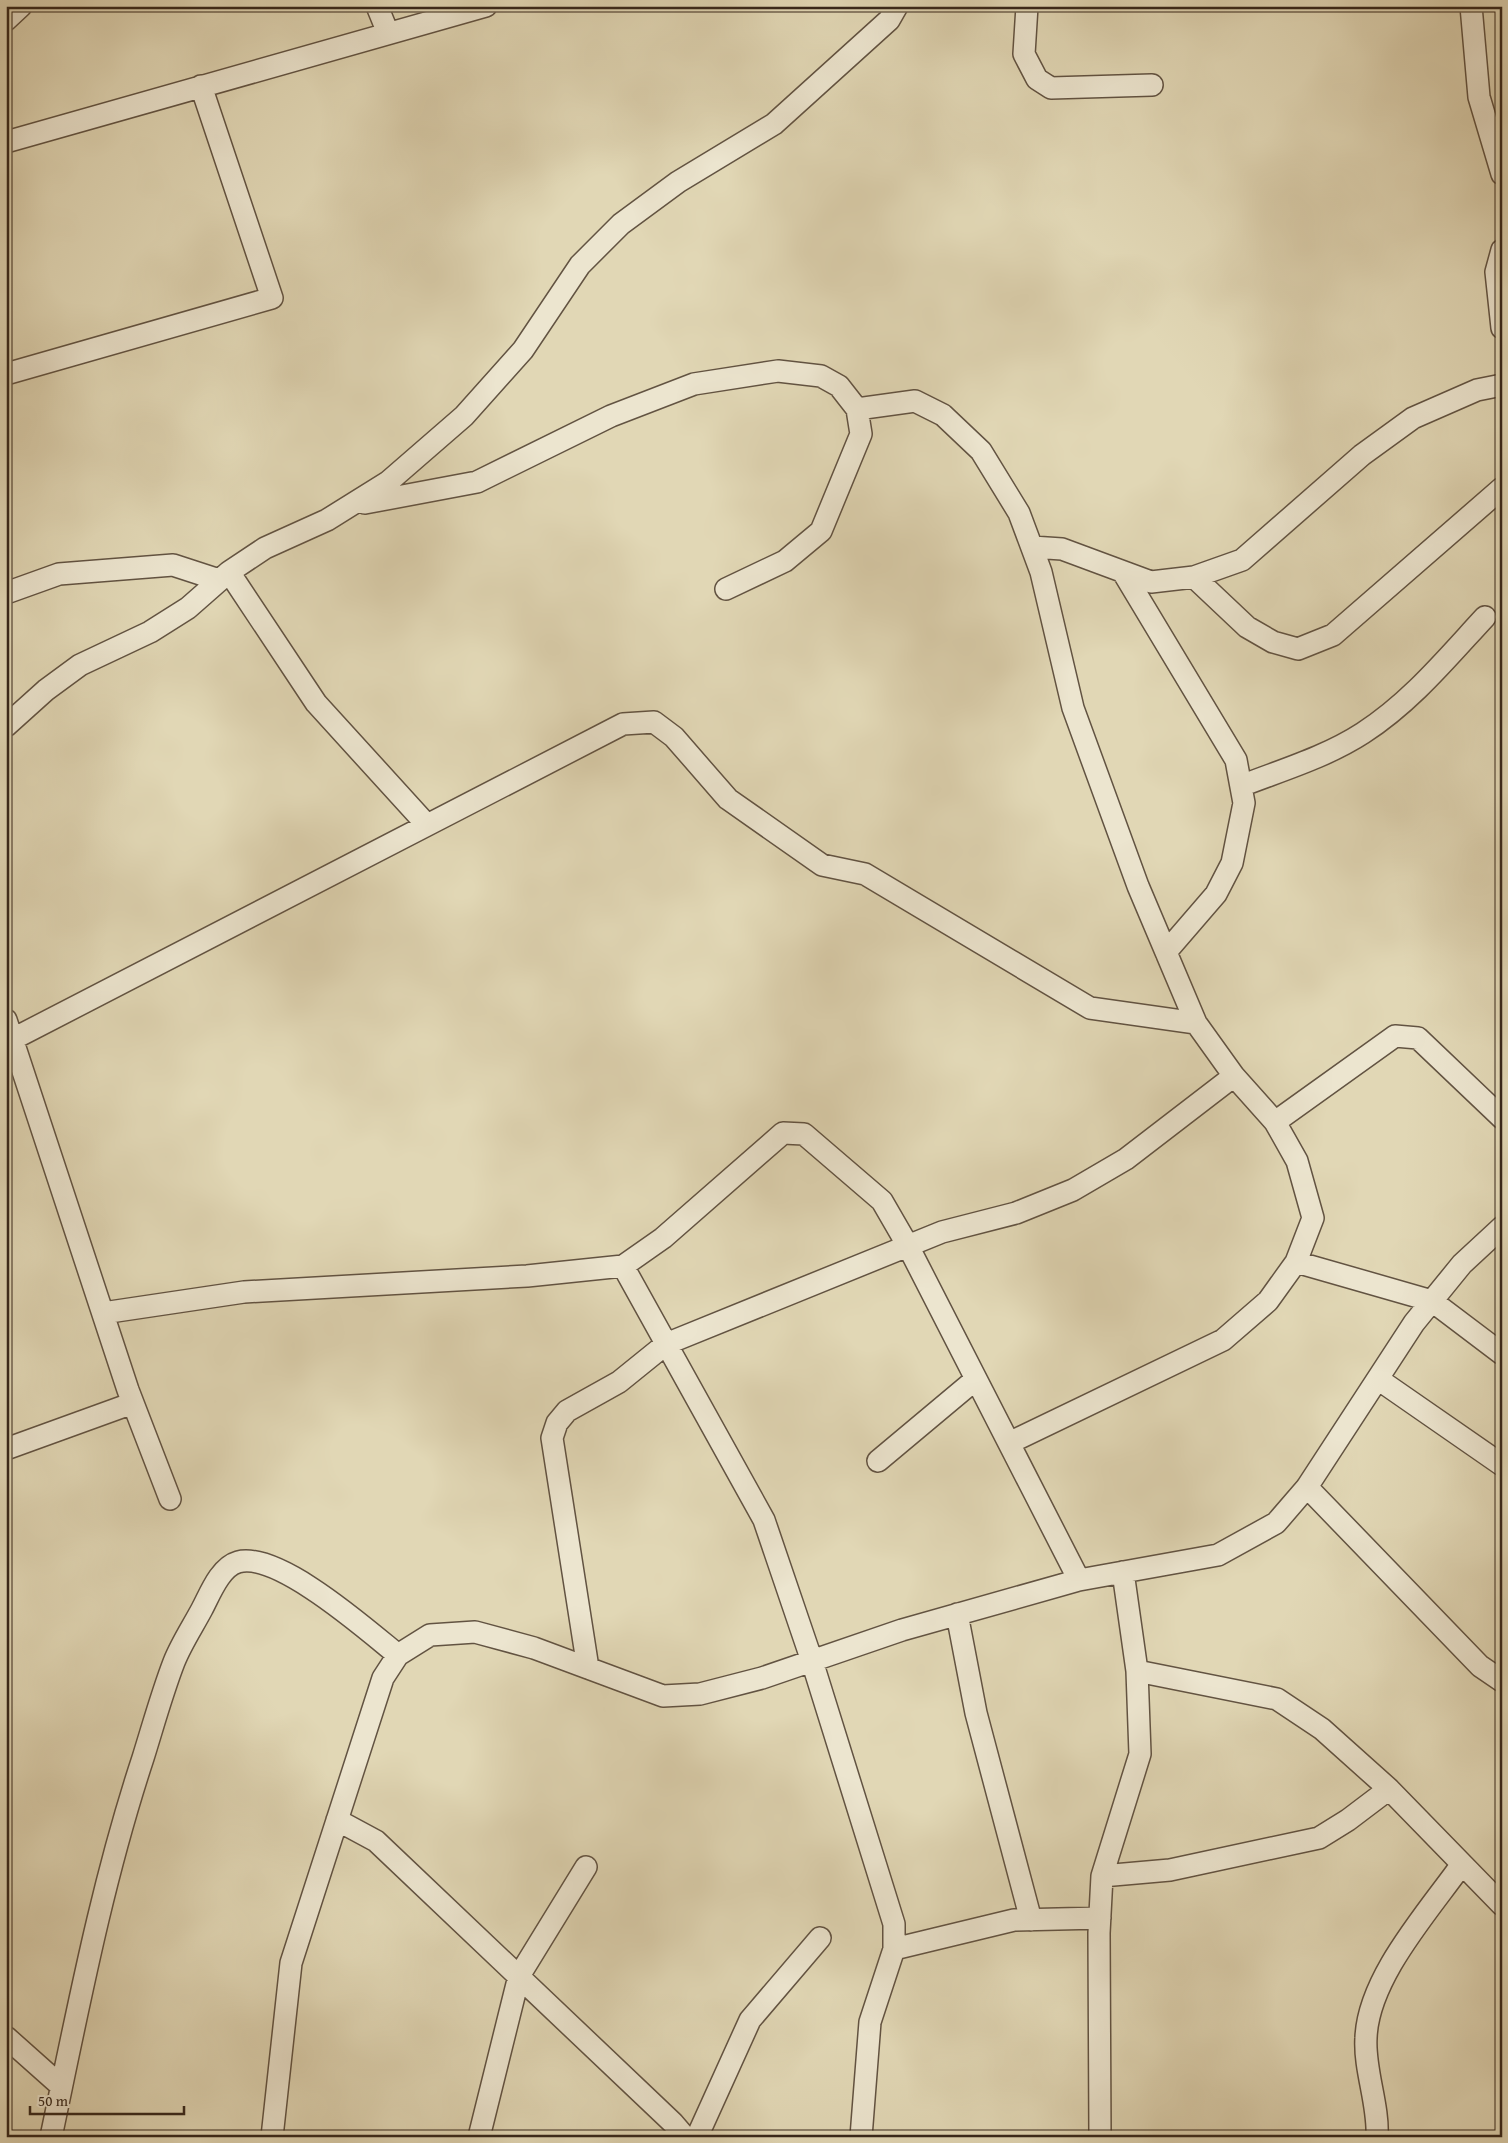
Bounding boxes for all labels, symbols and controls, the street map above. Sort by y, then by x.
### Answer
scale bar [30,2083,184,2115]
text: 50 m [38,2090,69,2111]

